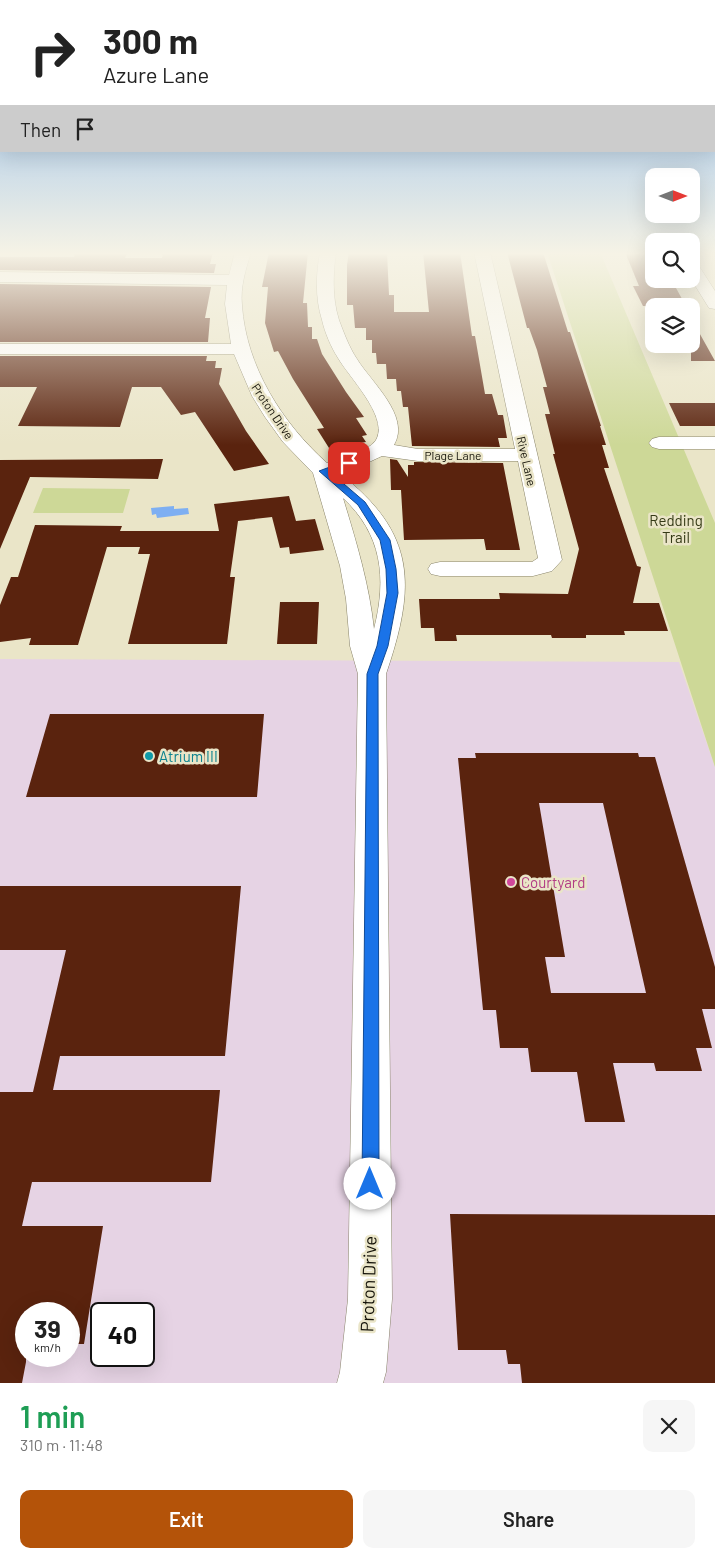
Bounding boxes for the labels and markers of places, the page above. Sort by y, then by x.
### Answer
pin [328,442,370,484]
place label: Atrium III [159,747,218,765]
marker: Atrium III [143,750,155,762]
place label: Courtyard [521,873,585,891]
marker: Courtyard [505,876,517,888]

